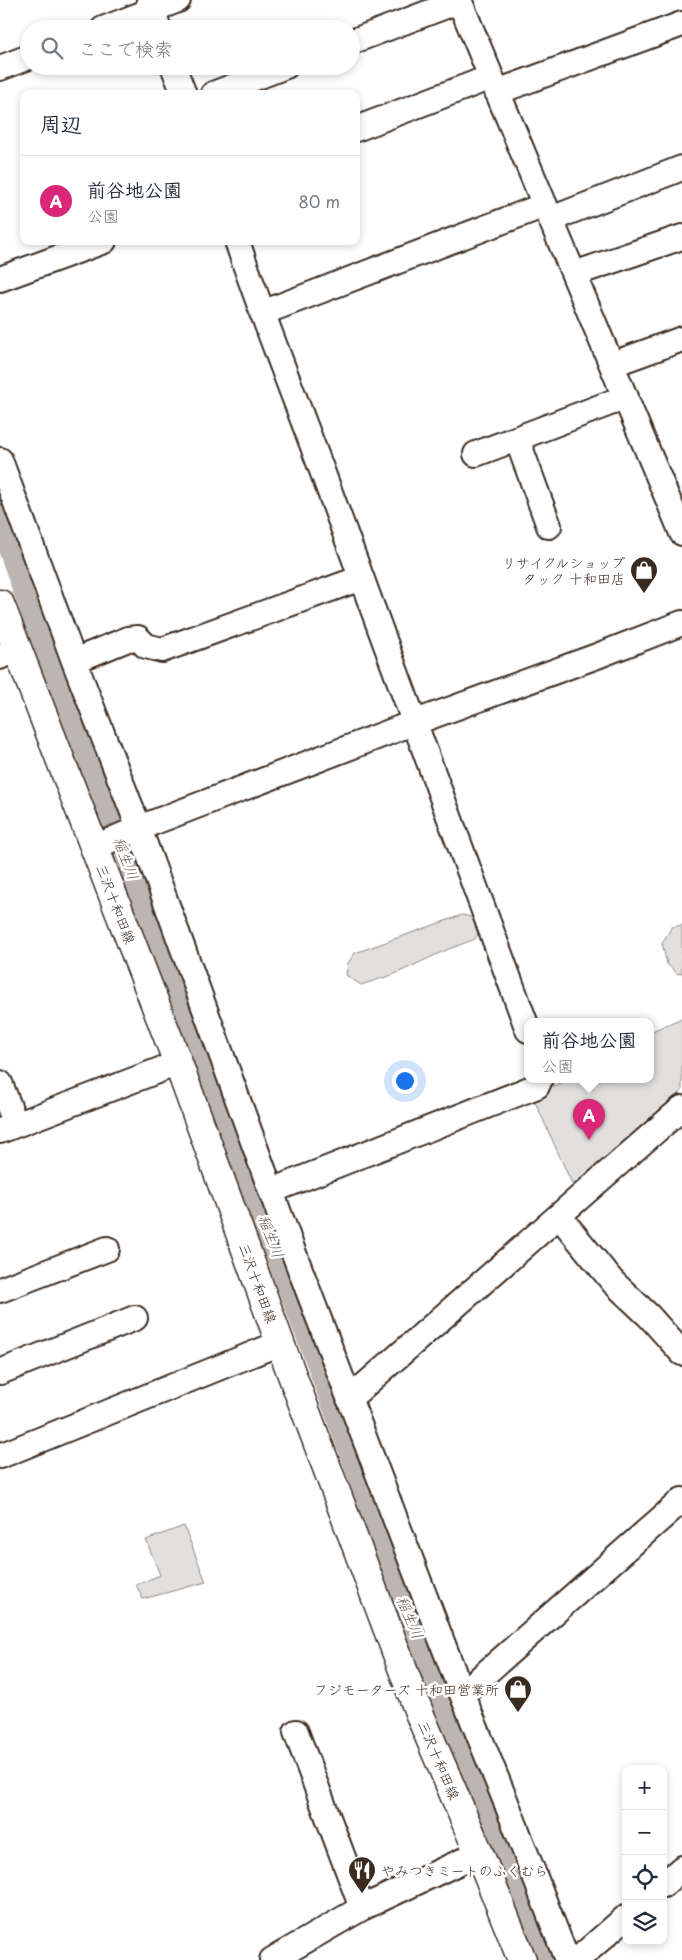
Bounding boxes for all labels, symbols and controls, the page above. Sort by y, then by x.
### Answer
search box [20,20,360,75]
icon: search [38,34,66,62]
text: ここで検索 [78,34,173,62]
text: 周辺 [40,107,82,139]
text: 前谷地公園 [87,175,182,203]
text: A [50,189,62,213]
text: 80 m [298,189,340,213]
text: 公園 [87,203,119,227]
place label: リサイクルショップ タック 十和田店 [502,552,625,589]
shop icon: リサイクルショップ タック 十和田店 [629,555,659,594]
water label: 稲生川 [108,833,146,883]
street label: 三沢十和田線 [91,861,141,947]
popup [524,1018,654,1083]
text: 前谷地公園 [541,1025,637,1053]
text: 公園 [541,1053,574,1077]
your location [392,1068,418,1094]
pin: A [573,1099,605,1140]
water label: 稲生川 [253,1211,291,1261]
street label: 三沢十和田線 [234,1240,282,1326]
water label: 稲生川 [392,1592,430,1642]
shop icon: フジモーターズ 十和田営業所 [503,1674,533,1713]
place label: フジモーターズ 十和田営業所 [314,1679,499,1700]
street label: 三沢十和田線 [413,1717,465,1803]
map controls [622,1765,667,1945]
button: + [622,1765,667,1810]
button: − [622,1810,667,1855]
restaurant icon: やみつきミートのふくむら [347,1855,377,1894]
button: locate [622,1855,667,1900]
place label: やみつきミートのふくむら [381,1860,548,1881]
button: layers [622,1900,667,1945]

